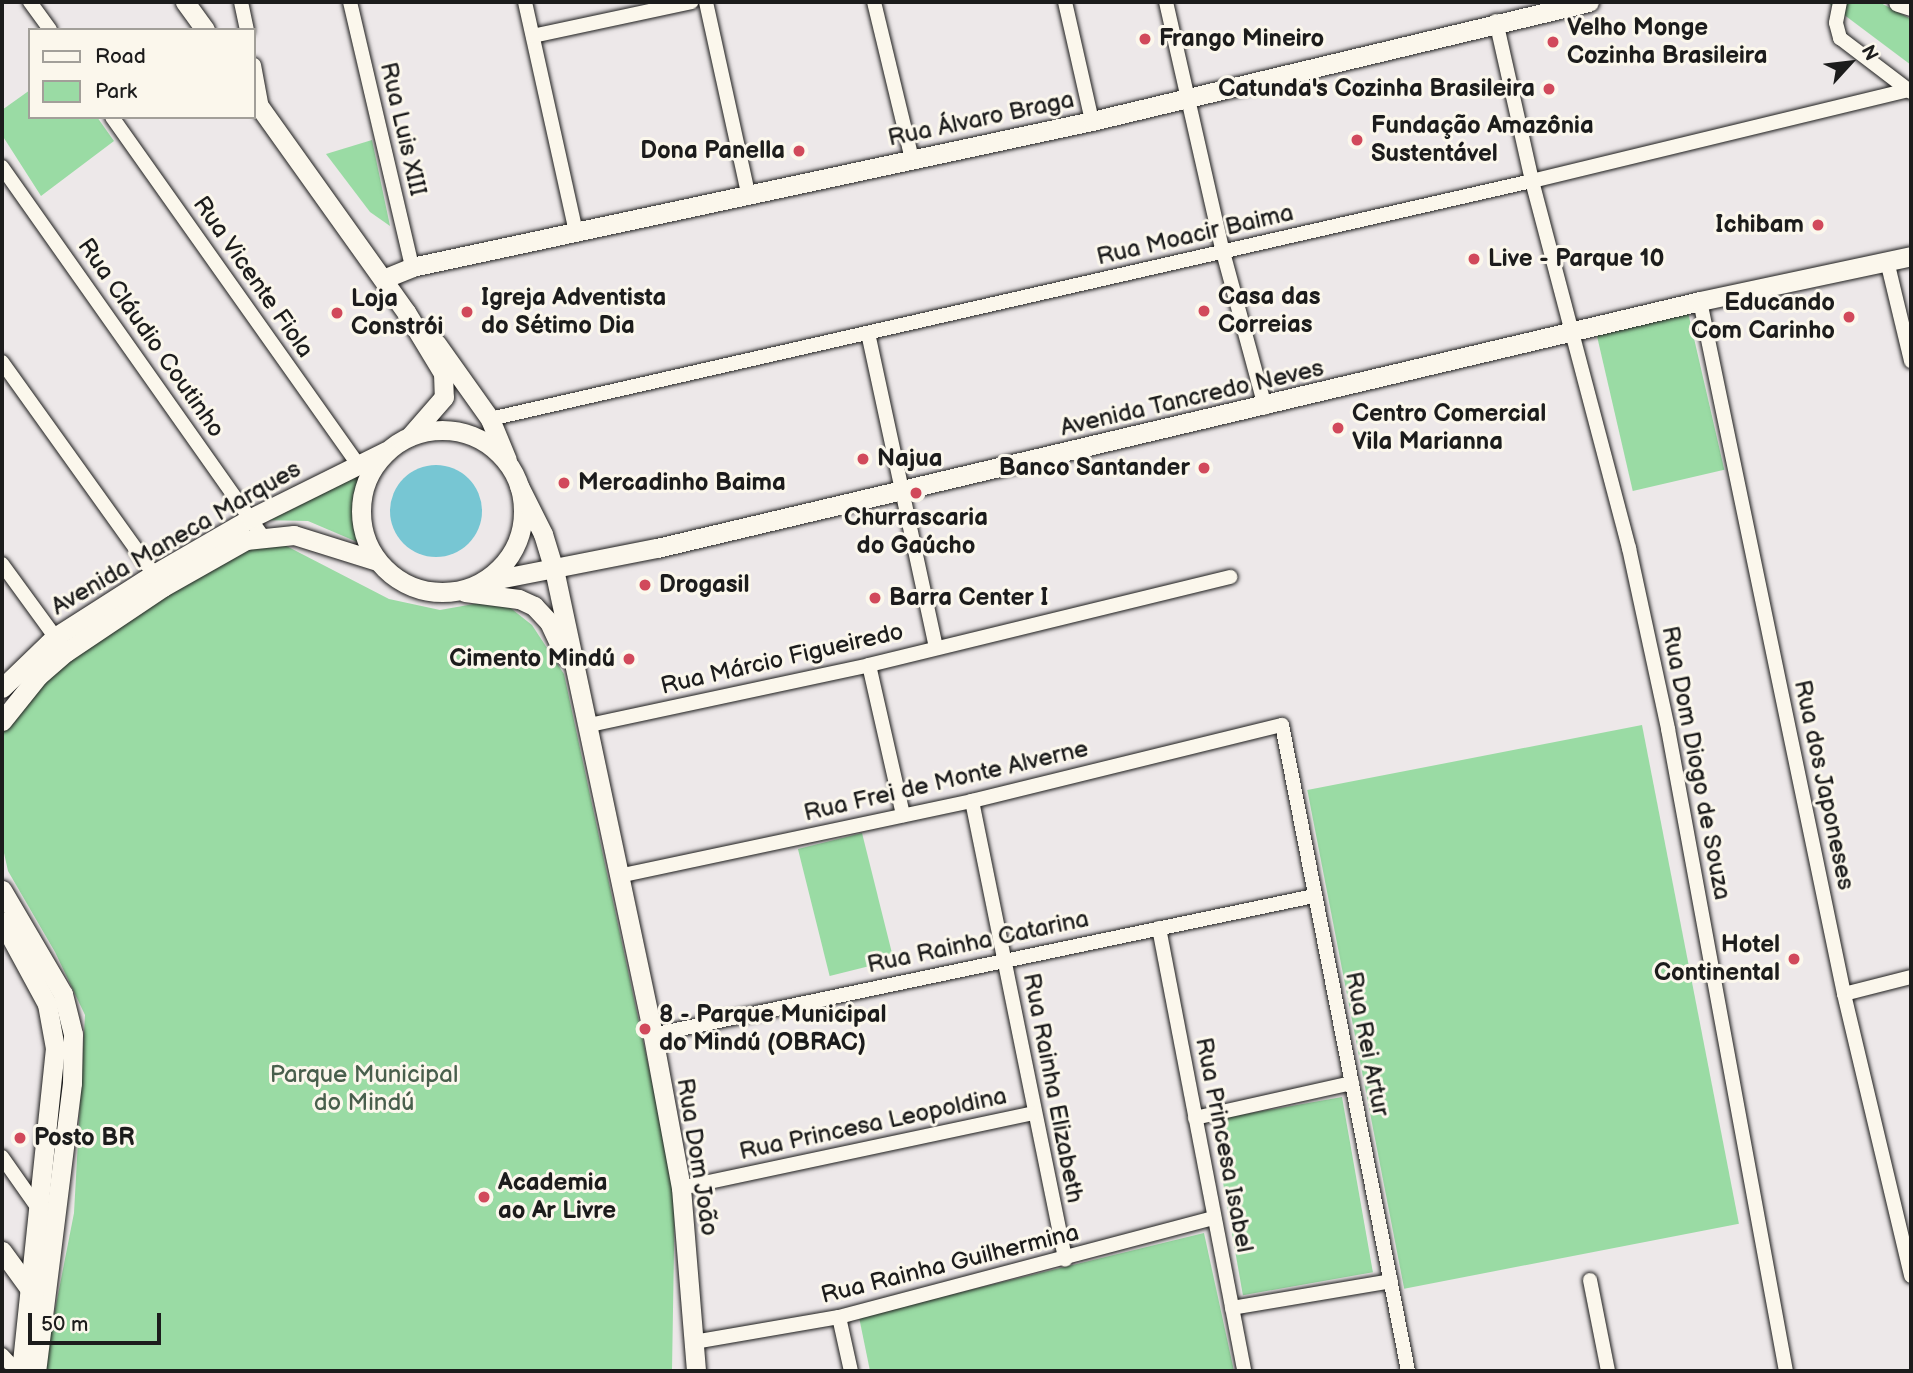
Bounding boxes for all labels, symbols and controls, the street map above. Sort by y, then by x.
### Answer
place label: Velho Monge Cozinha Brasileira [1567,14,1768,70]
place label: Frango Mineiro [1159,25,1324,53]
legend [28,28,256,119]
north arrow [1815,28,1885,98]
marker: Frango Mineiro [1137,31,1153,47]
marker: Velho Monge Cozinha Brasileira [1545,34,1561,50]
text: N [1856,42,1883,65]
text: Road [95,44,146,69]
street label: Rua Luis XIII [373,59,433,199]
place label: Catunda's Cozinha Brasileira [1218,75,1535,103]
text: Park [95,79,137,104]
marker: Catunda's Cozinha Brasileira [1541,81,1557,97]
street label: Rua Álvaro Braga [885,85,1077,153]
place label: Fundação Amazônia Sustentável [1371,112,1594,168]
marker: Fundação Amazônia Sustentável [1349,132,1365,148]
place label: Dona Panella [640,137,785,165]
marker: Dona Panella [791,143,807,159]
street label: Rua Vicente Fiola [186,190,320,364]
street label: Rua Moacir Baima [1094,198,1296,272]
place label: Ichibam [1715,211,1804,239]
marker: Ichibam [1810,217,1826,233]
street label: Rua Cláudio Coutinho [71,233,231,443]
place label: Live - Parque 10 [1488,245,1665,273]
marker: Live - Parque 10 [1466,251,1482,267]
place label: Casa das Correias [1218,283,1320,339]
place label: Igreja Adventista do Sétimo Dia [481,284,666,340]
place label: Loja Constrói [351,285,443,341]
place label: Educando Com Carinho [1691,289,1835,345]
marker: Casa das Correias [1196,303,1212,319]
marker: Igreja Adventista do Sétimo Dia [459,304,475,320]
marker: Loja Constrói [329,305,345,321]
marker: Educando Com Carinho [1841,309,1857,325]
street label: Avenida Tancredo Neves [1057,354,1327,442]
place label: Centro Comercial Vila Marianna [1352,400,1546,456]
marker: Centro Comercial Vila Marianna [1330,420,1346,436]
place label: Najua [877,445,942,473]
marker: Najua [855,451,871,467]
place label: Banco Santander [999,454,1190,482]
street label: Avenida Maneca Marques [46,455,306,621]
marker: Banco Santander [1196,460,1212,476]
place label: Mercadinho Baima [578,469,786,497]
marker: Mercadinho Baima [556,475,572,491]
marker: Churrascaria do Gaúcho [908,485,924,501]
place label: Churrascaria do Gaúcho [844,504,988,560]
place label: Drogasil [659,571,749,599]
marker: Drogasil [637,577,653,593]
place label: Barra Center I [889,584,1048,612]
marker: Barra Center I [867,590,883,606]
street label: Rua Márcio Figueiredo [658,617,906,701]
street label: Rua Dom Diogo de Souza [1655,623,1737,903]
place label: Cimento Mindú [449,645,615,673]
marker: Cimento Mindú [621,651,637,667]
street label: Rua dos Japoneses [1788,677,1860,893]
street label: Rua Frei de Monte Alverne [801,734,1091,828]
street label: Rua Rainha Catarina [865,904,1091,980]
place label: Hotel Continental [1654,931,1780,987]
marker: Hotel Continental [1786,951,1802,967]
street label: Rua Rei Artur [1339,969,1395,1119]
street label: Rua Rainha Elizabeth [1017,971,1089,1205]
place label: 8 - Parque Municipal do Mindú (OBRAC) [659,1001,886,1057]
marker: 8 - Parque Municipal do Mindú (OBRAC) [637,1021,653,1037]
street label: Rua Princesa Isabel [1189,1035,1259,1255]
park label: Parque Municipal do Mindú [270,1061,458,1117]
street label: Rua Dom João [670,1075,724,1239]
street label: Rua Princesa Leopoldina [737,1082,1009,1166]
place label: Posto BR [34,1124,135,1152]
marker: Posto BR [12,1130,28,1146]
place label: Academia ao Ar Livre [498,1169,616,1225]
marker: Academia ao Ar Livre [476,1189,492,1205]
street label: Rua Rainha Guilhermina [818,1218,1082,1310]
scale bar [32,1300,164,1344]
text: 50 m [41,1312,88,1337]

